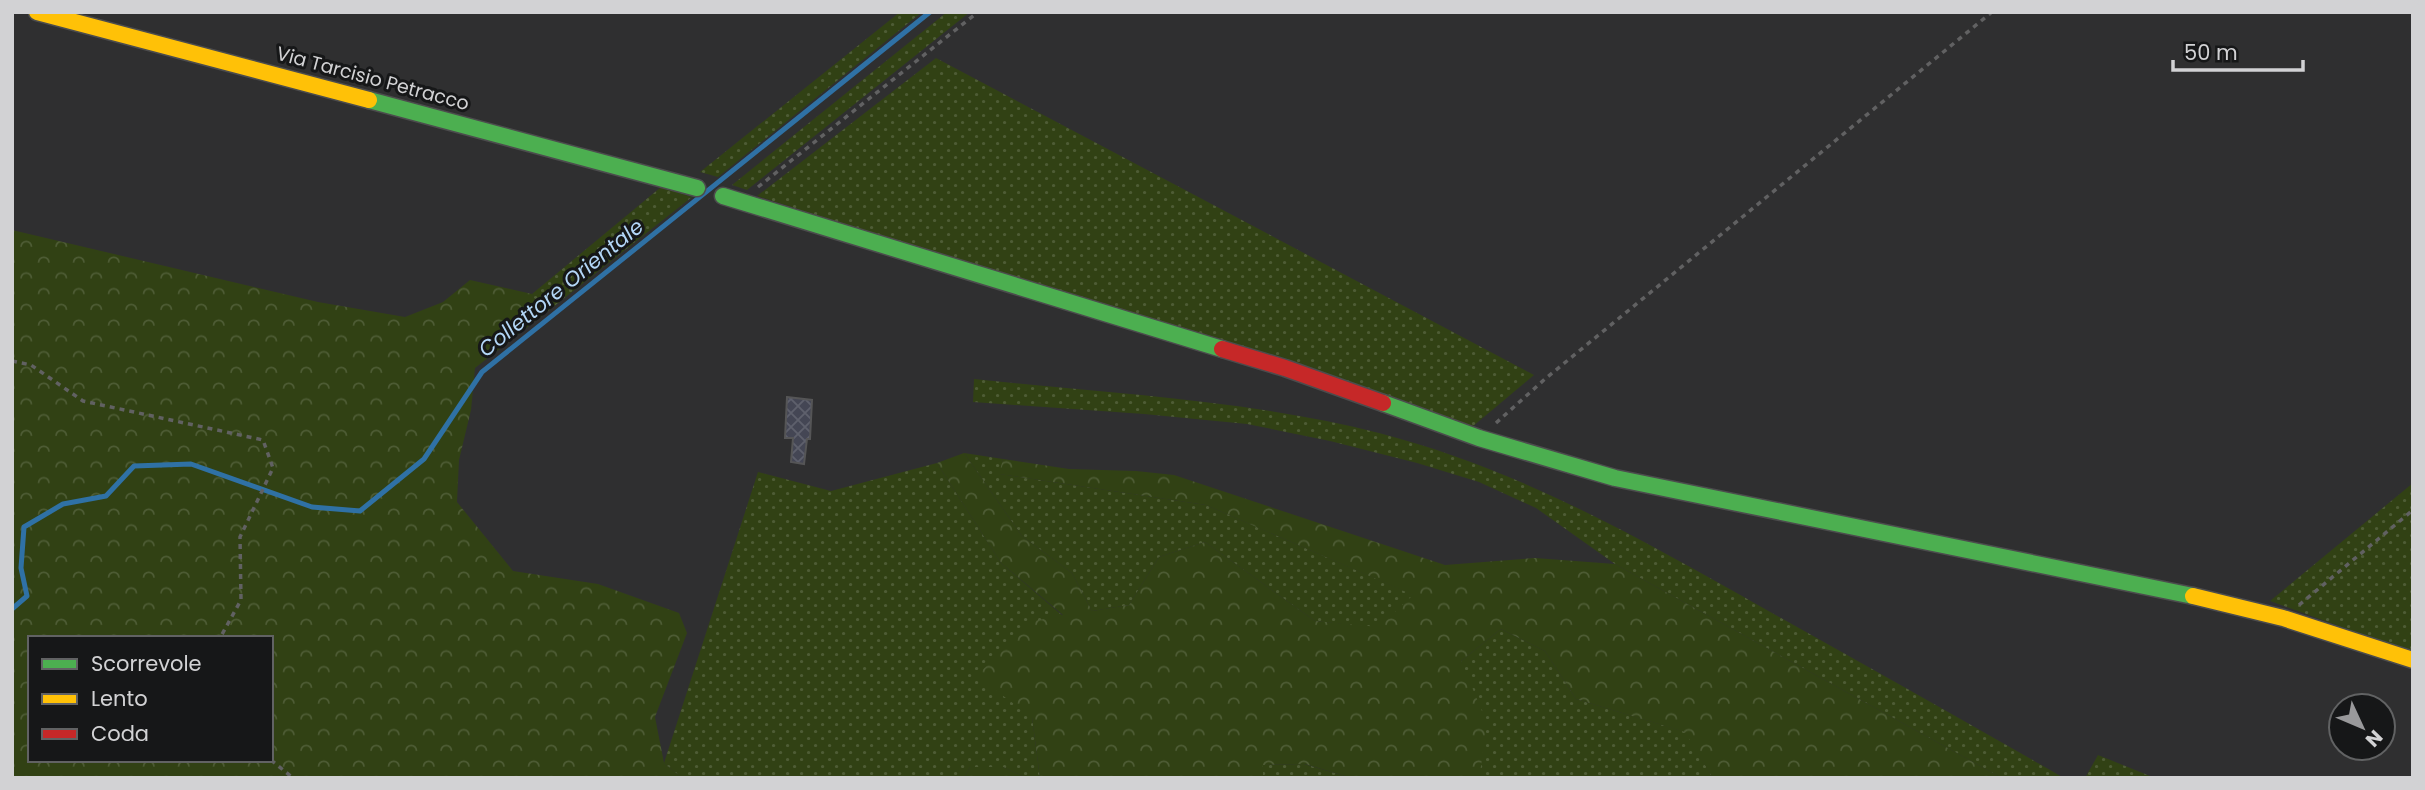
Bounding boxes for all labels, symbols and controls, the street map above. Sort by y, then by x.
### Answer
scale bar [2173,28,2302,72]
text: 50 m [2184,38,2238,67]
street label: Via Tarcisio Petracco [273,40,472,117]
water label: Collettore Orientale [472,212,649,363]
legend [28,636,273,762]
text: Scorrevole [91,649,202,678]
text: Lento [91,684,148,713]
north arrow [2327,692,2397,762]
text: Coda [91,719,149,748]
text: N [2359,724,2389,753]

